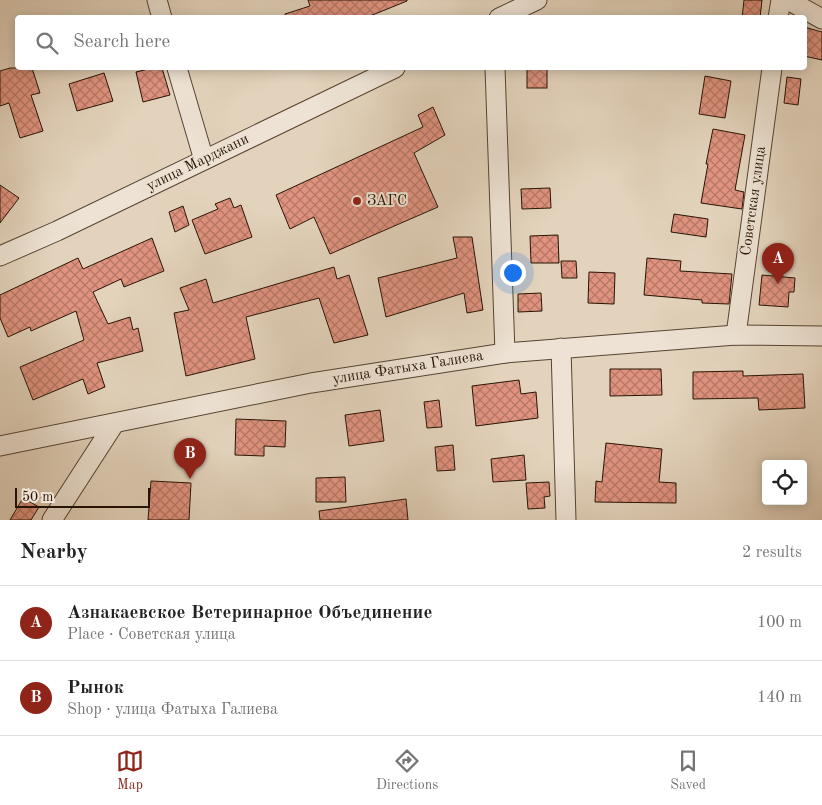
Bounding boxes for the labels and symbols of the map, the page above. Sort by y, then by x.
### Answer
street label: улица Марджани [144,132,252,194]
street label: Советская улица [739,145,769,257]
place label: ЗАГС [367,194,407,209]
marker: ЗАГС [351,195,363,207]
pin: A [762,243,794,284]
your location [500,260,526,286]
street label: улица Фатыха Галиева [332,349,485,387]
pin: B [174,438,206,479]
scale bar [15,485,150,508]

